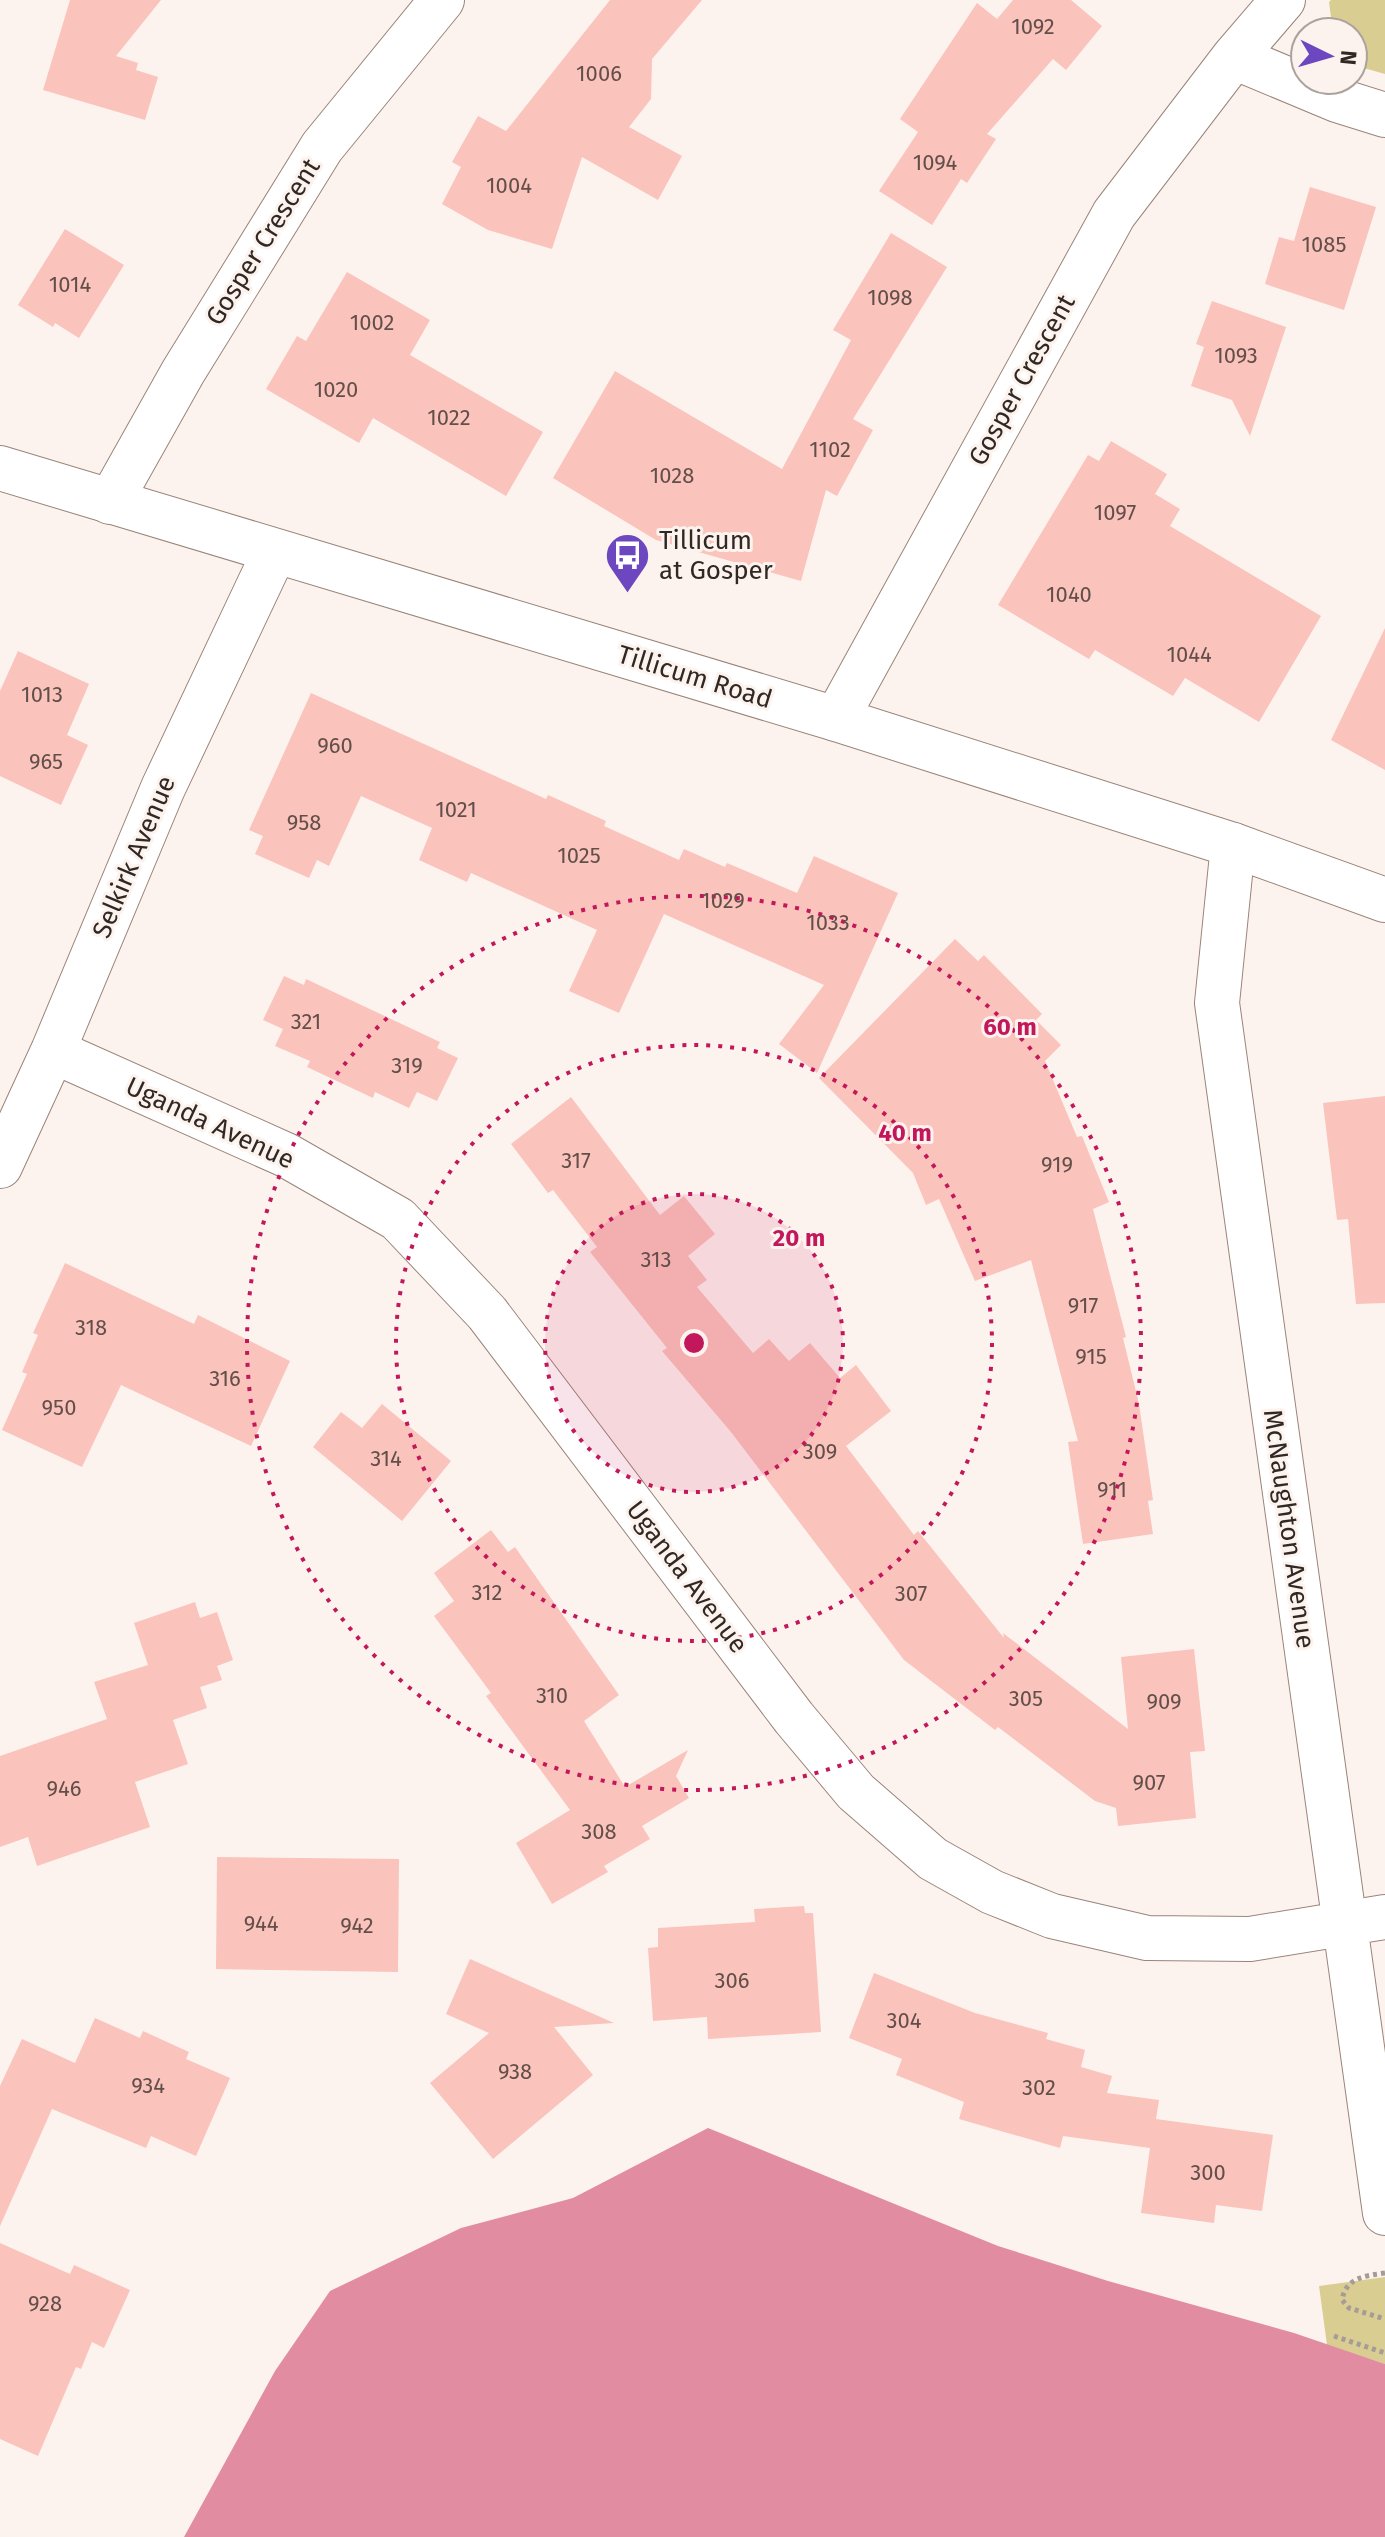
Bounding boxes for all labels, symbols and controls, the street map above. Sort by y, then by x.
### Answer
house number: 1092 [1011,13,1055,40]
north arrow [1289,16,1369,96]
text: N [1334,49,1363,66]
house number: 1006 [576,60,622,87]
house number: 1094 [913,149,958,176]
street label: Gosper Crescent [199,152,327,331]
house number: 1004 [486,172,532,199]
house number: 1085 [1302,231,1346,258]
house number: 1014 [49,271,92,298]
house number: 1098 [867,284,913,311]
street label: Gosper Crescent [962,289,1082,471]
house number: 1002 [350,309,394,336]
house number: 1093 [1214,342,1258,369]
house number: 1020 [314,376,358,403]
house number: 1022 [427,404,471,431]
house number: 1102 [809,436,851,463]
house number: 1028 [650,462,694,489]
house number: 1097 [1094,499,1137,526]
place label: Tillicum at Gosper [659,525,773,586]
bus stop icon: Tillicum at Gosper [604,531,652,594]
house number: 1040 [1046,581,1092,608]
street label: Tillicum Road [614,639,776,715]
house number: 1044 [1166,641,1212,668]
house number: 1013 [21,681,63,708]
house number: 960 [317,732,353,759]
house number: 965 [29,748,63,775]
street label: Selkirk Avenue [86,771,182,943]
house number: 1021 [435,796,477,823]
house number: 958 [287,809,321,836]
house number: 1025 [557,842,601,869]
house number: 1029 [701,887,745,914]
house number: 1033 [806,909,850,936]
house number: 321 [291,1008,321,1035]
text: 60 m [983,1013,1037,1041]
house number: 319 [391,1052,423,1079]
street label: Uganda Avenue [121,1070,299,1176]
text: 40 m [878,1119,932,1147]
house number: 317 [561,1147,591,1174]
house number: 919 [1041,1151,1073,1178]
text: 20 m [773,1224,825,1252]
house number: 313 [641,1246,671,1273]
house number: 917 [1068,1292,1098,1319]
house number: 318 [75,1314,107,1341]
centre of rings [680,1329,708,1357]
house number: 915 [1075,1343,1107,1370]
house number: 316 [209,1365,241,1392]
house number: 950 [42,1394,76,1421]
street label: McNaughton Avenue [1257,1407,1321,1651]
house number: 309 [803,1438,837,1465]
house number: 314 [370,1445,402,1472]
house number: 911 [1097,1476,1127,1503]
street label: Uganda Avenue [620,1495,754,1659]
house number: 312 [472,1579,502,1606]
house number: 307 [895,1580,928,1607]
house number: 310 [536,1682,568,1709]
house number: 305 [1009,1685,1043,1712]
house number: 909 [1146,1688,1182,1715]
house number: 907 [1132,1769,1166,1796]
house number: 946 [47,1775,81,1802]
house number: 308 [581,1818,617,1845]
house number: 944 [244,1910,279,1937]
house number: 942 [340,1912,374,1939]
house number: 306 [715,1967,749,1994]
house number: 304 [887,2007,922,2034]
house number: 938 [498,2058,532,2085]
house number: 934 [131,2072,165,2099]
house number: 302 [1022,2074,1056,2101]
house number: 300 [1190,2159,1226,2186]
house number: 928 [28,2290,62,2317]

